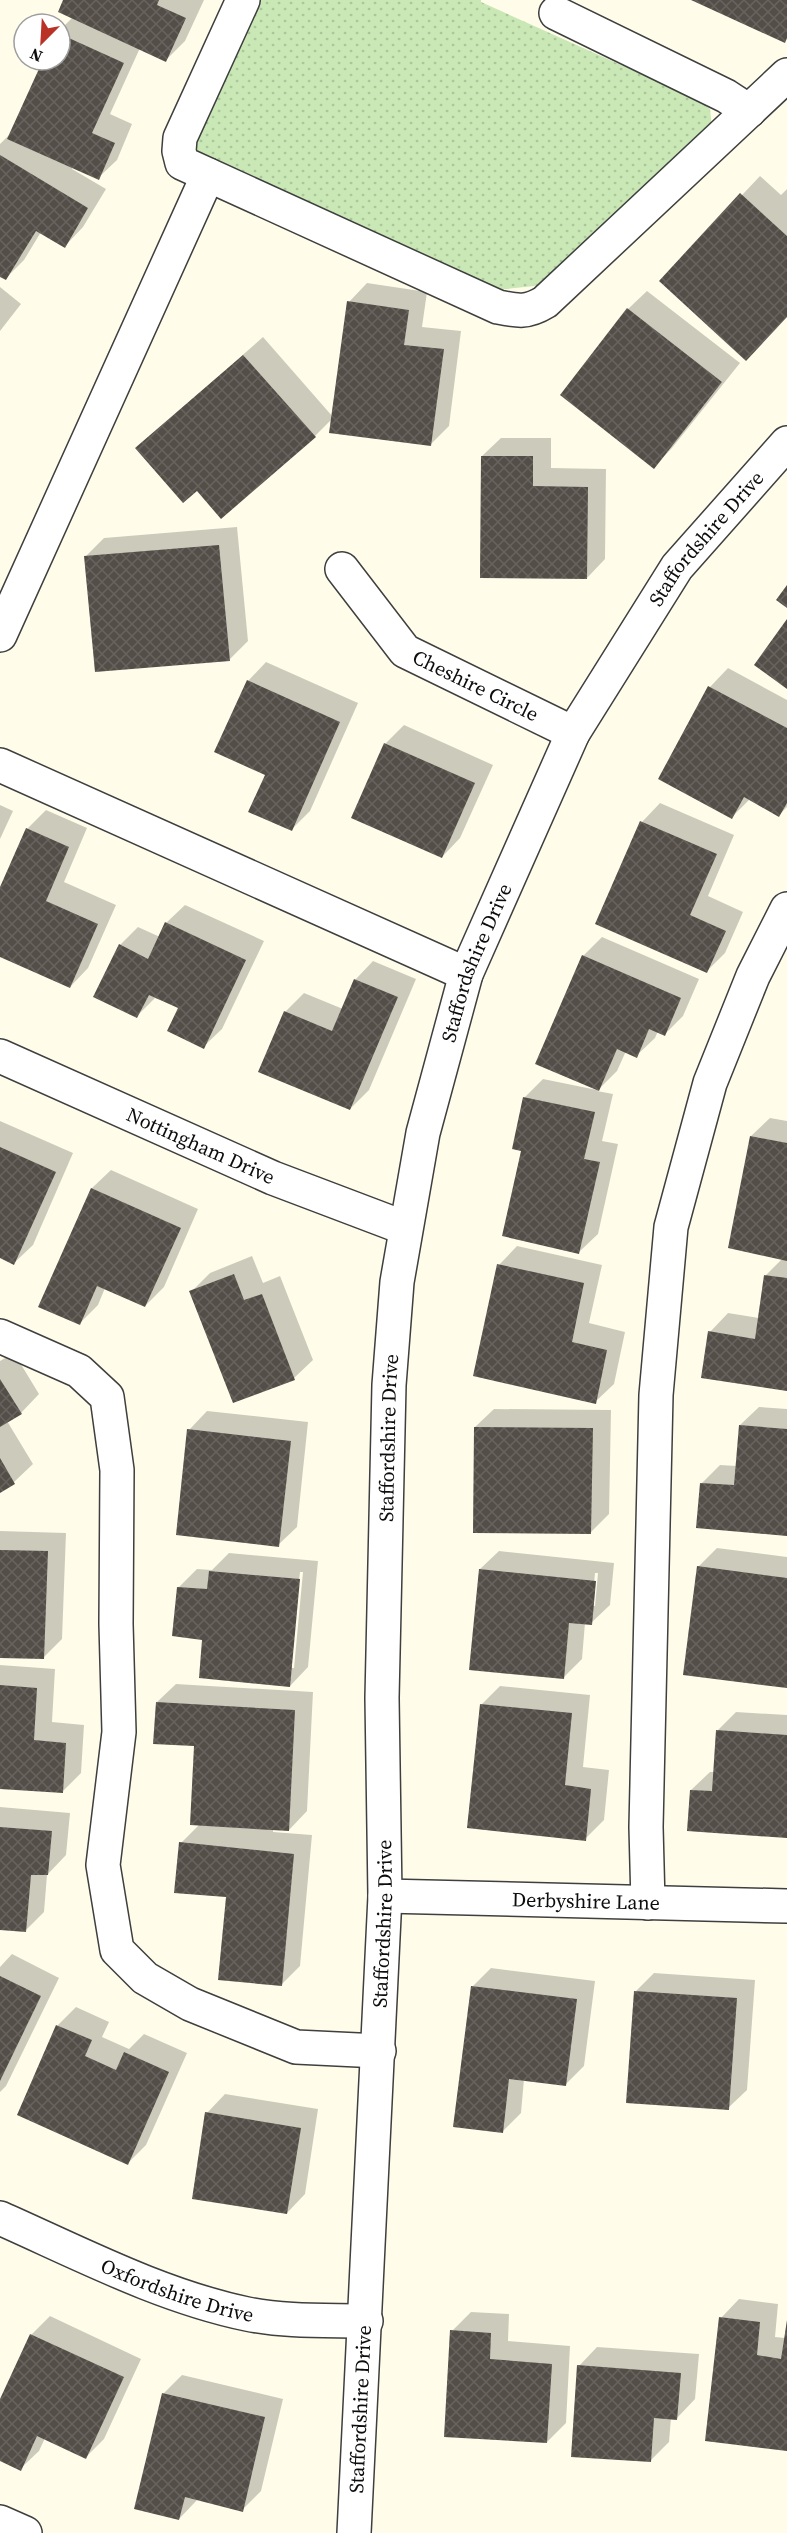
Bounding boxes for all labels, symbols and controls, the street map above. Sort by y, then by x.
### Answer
north arrow [12,12,72,72]
text: N [26,43,46,68]
street label: Staffordshire Drive [642,465,770,611]
street label: Cheshire Circle [408,643,543,728]
street label: Staffordshire Drive [434,879,519,1045]
street label: Nottingham Drive [122,1100,280,1191]
street label: Staffordshire Drive [372,1353,405,1522]
street label: Staffordshire Drive [366,1840,399,2008]
street label: Derbyshire Lane [512,1885,660,1917]
street label: Oxfordshire Drive [96,2251,256,2329]
street label: Staffordshire Drive [342,2325,378,2494]

